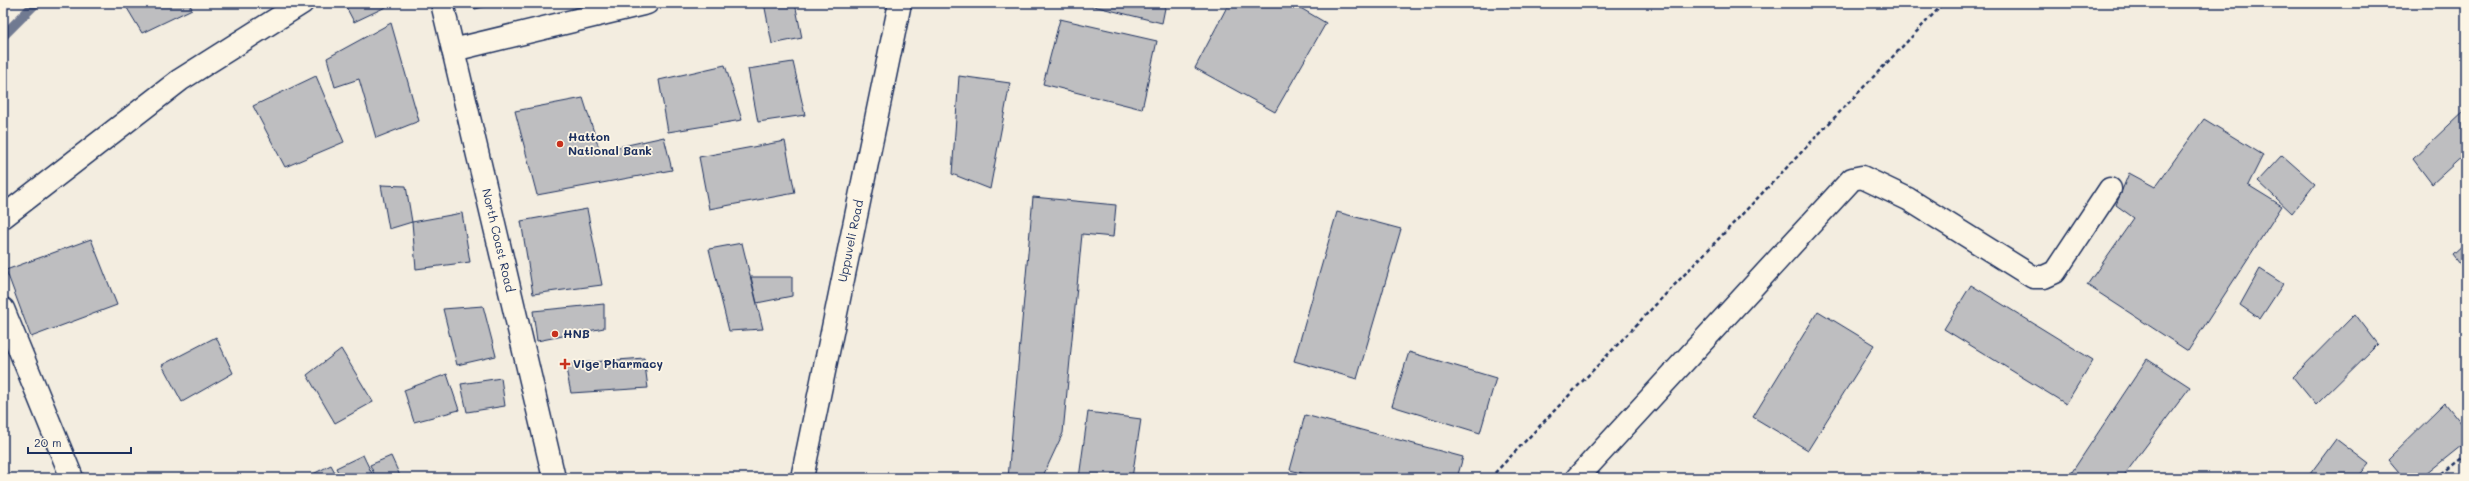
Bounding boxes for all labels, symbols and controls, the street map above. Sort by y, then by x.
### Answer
place label: Hatton National Bank [568,128,652,158]
marker: Hatton National Bank [555,139,565,149]
street label: North Coast Road [479,187,519,294]
street label: Uppuveli Road [834,198,866,283]
place label: HNB [563,325,590,341]
marker: HNB [550,329,560,339]
place label: Vige Pharmacy [573,355,663,371]
marker: Vige Pharmacy [560,359,570,369]
scale bar [28,429,131,455]
text: 20 m [34,434,62,450]

